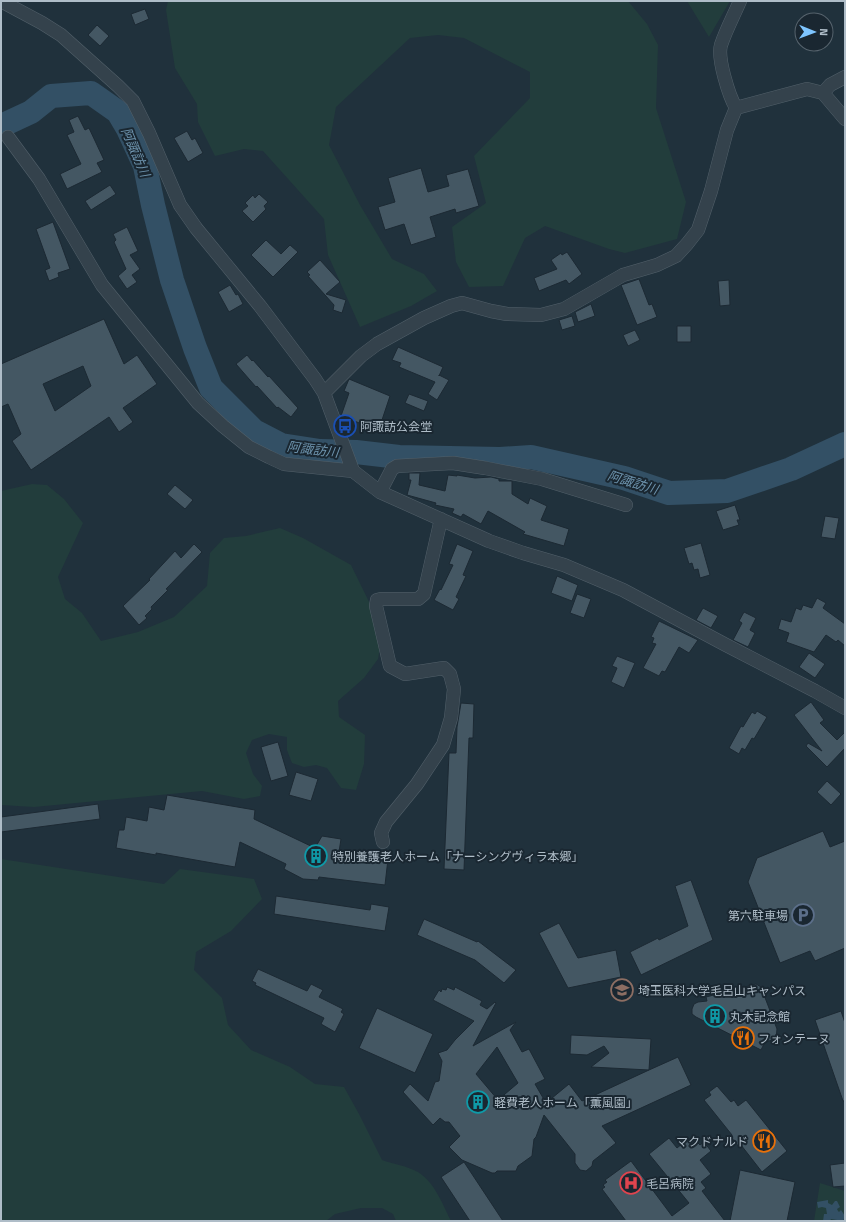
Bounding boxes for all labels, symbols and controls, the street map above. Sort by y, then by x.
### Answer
north arrow [794,12,834,52]
text: N [816,28,832,36]
water label: 阿諏訪川 [117,124,156,182]
bus stop icon: 阿諏訪公会堂 [332,413,358,439]
place label: 阿諏訪公会堂 [360,417,432,436]
water label: 阿諏訪川 [286,436,342,462]
water label: 阿諏訪川 [605,465,663,500]
building icon: 特別養護老人ホーム「ナーシングヴィラ本郷」 [303,843,329,869]
place label: 特別養護老人ホーム「ナーシングヴィラ本郷」 [332,847,583,866]
parking icon: 第六駐車場 [790,902,816,928]
place label: 第六駐車場 [728,906,788,925]
school or university icon: 埼玉医科大学毛呂山キャンパス [609,977,635,1003]
place label: 埼玉医科大学毛呂山キャンパス [638,981,806,1000]
building icon: 丸木記念館 [702,1003,728,1029]
place label: 丸木記念館 [730,1007,790,1026]
restaurant icon: フォンテーヌ [730,1025,756,1051]
place label: フォンテーヌ [758,1029,830,1048]
building icon: 軽費老人ホーム「薫風園」 [465,1089,491,1115]
place label: 軽費老人ホーム「薫風園」 [494,1093,638,1112]
restaurant icon: マクドナルド [751,1128,777,1154]
place label: マクドナルド [676,1132,748,1151]
hospital icon: 毛呂病院 [618,1170,644,1196]
place label: 毛呂病院 [646,1174,694,1193]

